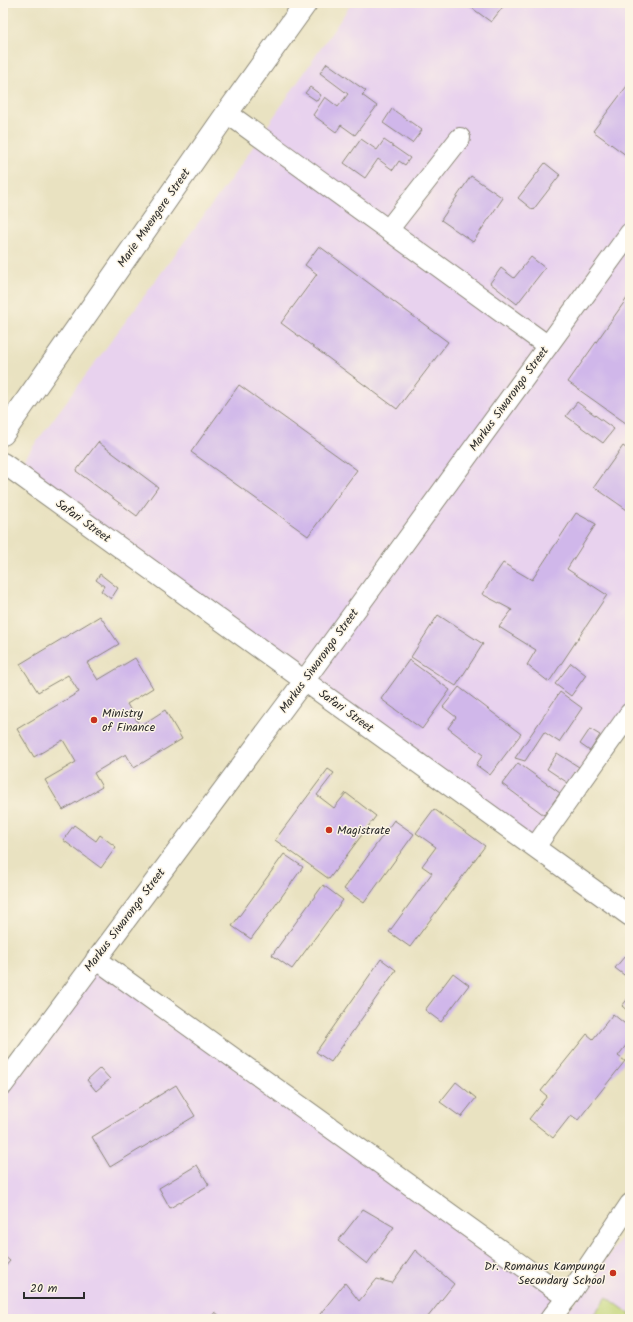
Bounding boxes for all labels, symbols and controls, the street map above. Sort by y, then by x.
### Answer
street label: Marie Mwengere Street [113,164,196,271]
street label: Markus Siwarongo Street [464,342,554,455]
street label: Safari Street [51,494,115,548]
street label: Markus Siwarongo Street [274,604,364,717]
street label: Safari Street [314,684,378,738]
place label: Ministry of Finance [102,704,156,737]
marker: Ministry of Finance [89,715,99,725]
place label: Magistrate [337,821,391,840]
marker: Magistrate [324,825,334,835]
street label: Markus Siwarongo Street [80,864,171,976]
place label: Dr. Romanus Kampungu Secondary School [484,1257,605,1290]
marker: Dr. Romanus Kampungu Secondary School [608,1268,618,1278]
scale bar [24,1274,84,1300]
text: 20 m [30,1279,58,1298]

